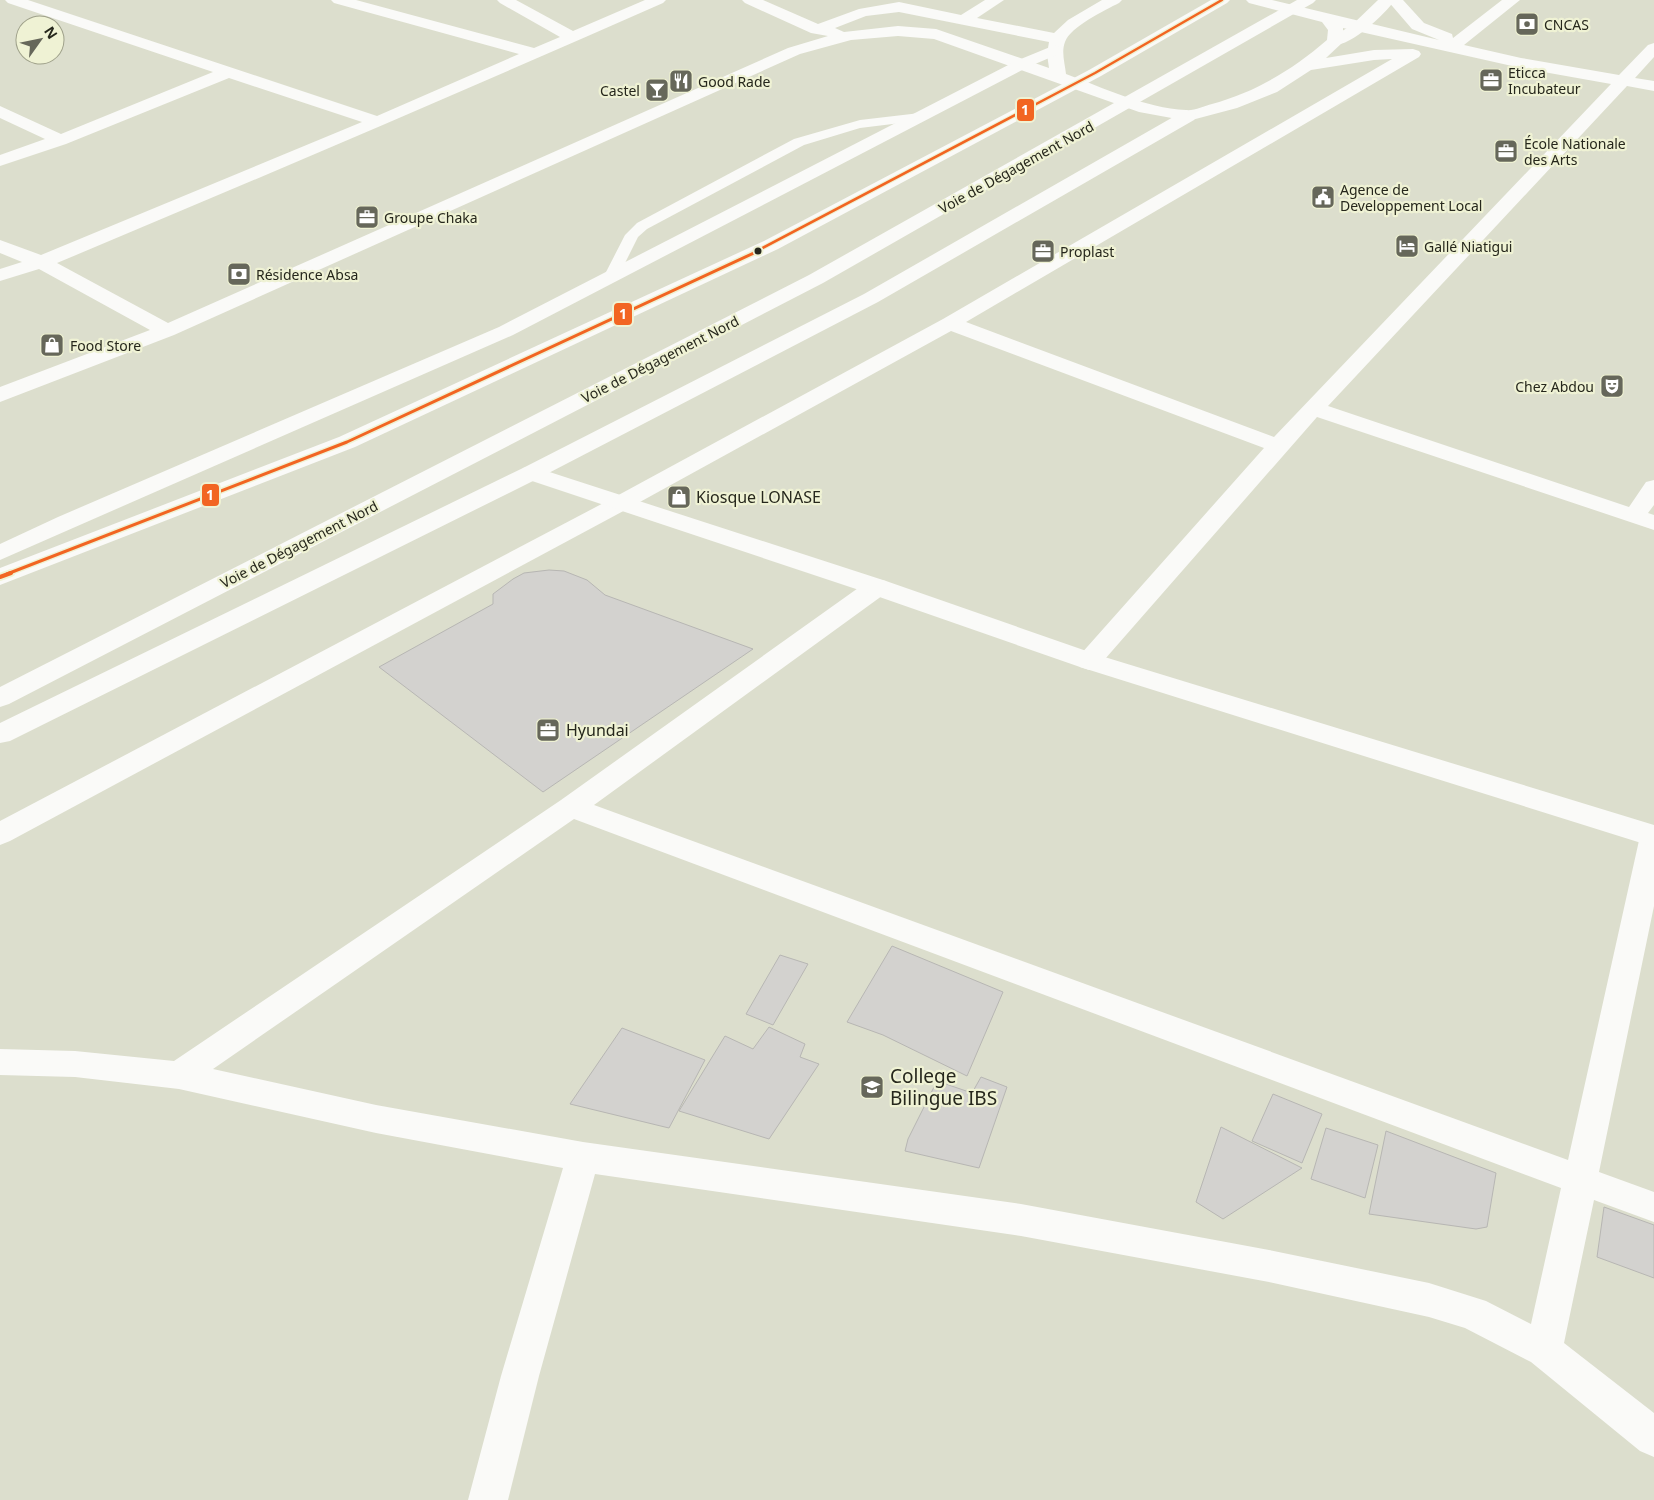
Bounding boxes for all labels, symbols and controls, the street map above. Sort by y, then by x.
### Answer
bank icon: CNCAS [1514,11,1540,37]
north arrow [15,15,65,65]
place label: CNCAS [1544,15,1589,34]
text: N [40,23,62,43]
place label: Eticca Incubateur [1508,63,1581,98]
office icon: Eticca Incubateur [1478,67,1504,93]
restaurant icon: Good Rade [668,68,694,94]
place label: Good Rade [698,72,771,91]
bar icon: Castel [644,77,670,103]
place label: Castel [600,81,640,100]
line badge: 1 [1016,98,1035,122]
text: 1 [1021,100,1029,119]
street label: Voie de Dégagement Nord [935,116,1097,218]
place label: École Nationale des Arts [1524,134,1626,169]
office icon: École Nationale des Arts [1493,138,1519,164]
place label: Agence de Developpement Local [1340,180,1482,215]
public building icon: Agence de Developpement Local [1310,184,1336,210]
office icon: Groupe Chaka [354,204,380,230]
place label: Groupe Chaka [384,208,478,227]
hotel icon: Gallé Niatigui [1394,233,1420,259]
place label: Gallé Niatigui [1424,237,1512,256]
office icon: Proplast [1030,238,1056,264]
place label: Proplast [1060,242,1114,261]
unlabelled marker [753,246,763,256]
bank icon: Résidence Absa [226,261,252,287]
place label: Résidence Absa [256,265,358,284]
line badge: 1 [613,302,633,326]
text: 1 [619,304,627,323]
street label: Voie de Dégagement Nord [578,311,742,407]
shop icon: Food Store [39,332,65,358]
place label: Food Store [70,336,141,355]
theatre icon: Chez Abdou [1599,373,1625,399]
place label: Chez Abdou [1515,377,1594,396]
line badge: 1 [201,483,220,507]
shop icon: Kiosque LONASE [666,484,692,510]
text: 1 [206,485,214,504]
place label: Kiosque LONASE [696,486,821,508]
street label: Voie de Dégagement Nord [217,496,381,592]
office icon: Hyundai [535,717,561,743]
place label: Hyundai [566,719,629,741]
place label: College Bilingue IBS [890,1063,997,1111]
school or university icon: College Bilingue IBS [859,1074,885,1100]

